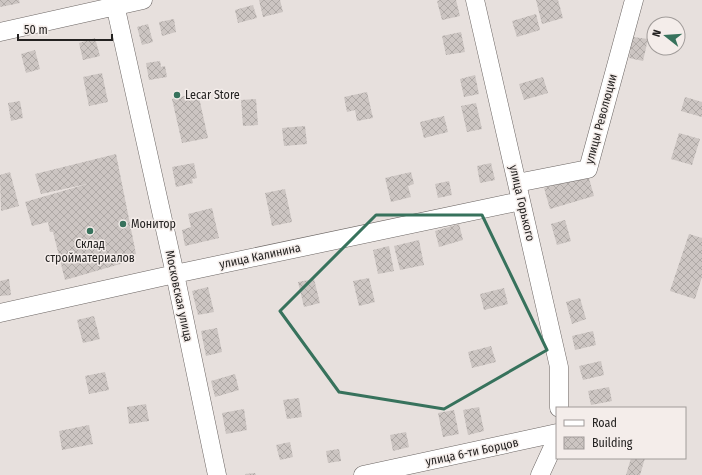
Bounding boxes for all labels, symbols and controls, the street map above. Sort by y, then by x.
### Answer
scale bar [18,16,112,42]
north arrow [646,16,686,56]
text: 50 m [24,23,48,37]
text: N [650,28,664,38]
street label: улицы Революции [582,72,620,166]
place label: Lecar Store [185,88,240,102]
marker: Lecar Store [172,90,182,100]
street label: улица Горького [506,163,538,243]
place label: Монитор [131,217,176,231]
marker: Монитор [118,219,128,229]
marker: Склад стройматериалов [85,226,95,236]
place label: Склад стройматериалов [45,237,135,265]
street label: улица Калинина [218,241,302,271]
street label: Московская улица [162,249,196,343]
legend [556,407,686,459]
text: Road [592,416,617,430]
street label: улица 6-ти Борцов [424,435,520,469]
text: Building [592,436,633,450]

